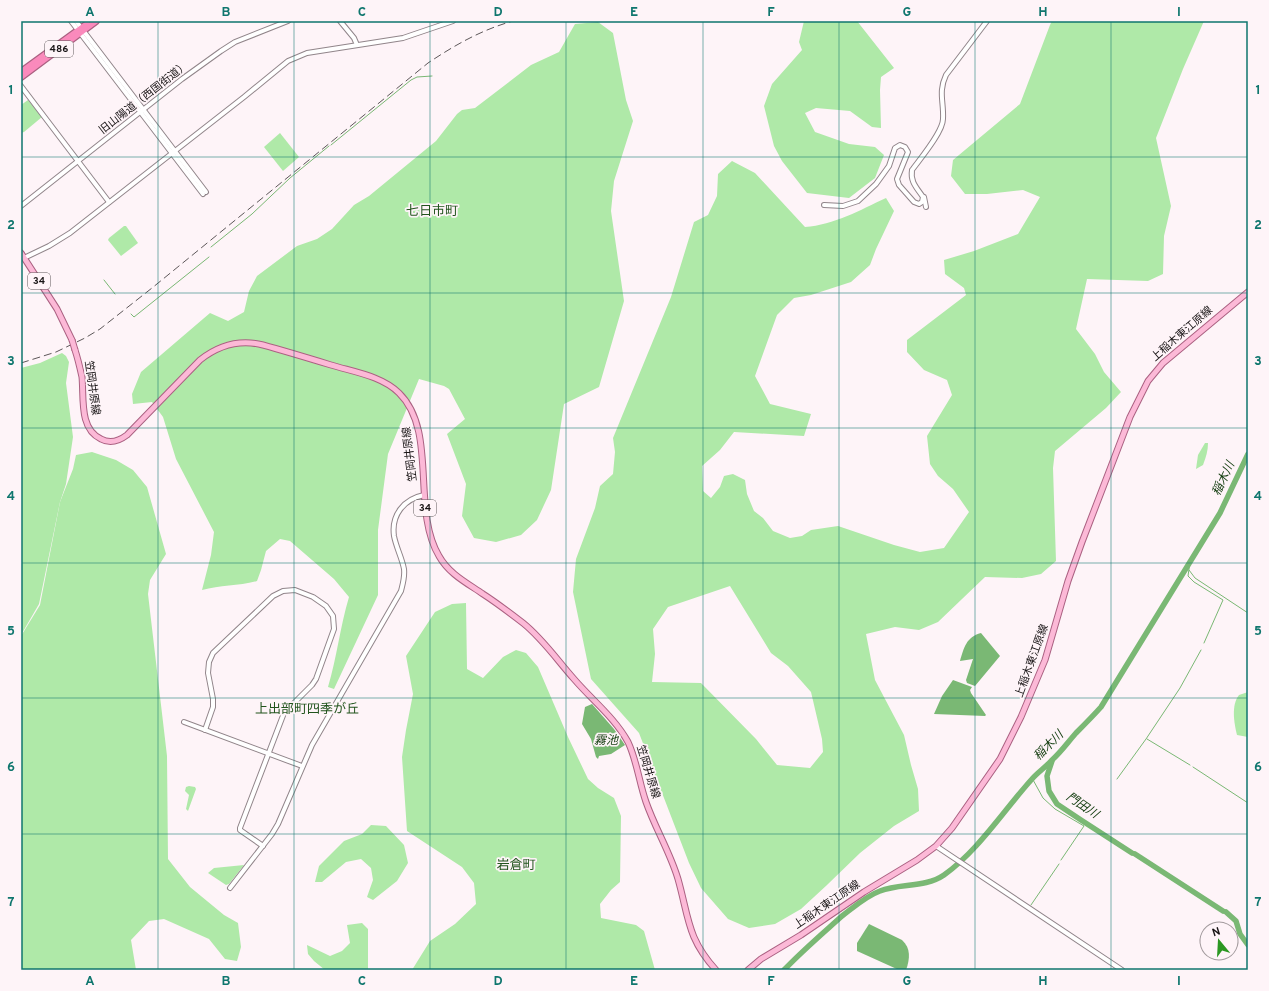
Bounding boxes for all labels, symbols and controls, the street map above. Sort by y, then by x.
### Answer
text: A [85,5,95,21]
text: B [222,5,231,21]
text: C [358,5,366,21]
text: D [493,5,503,21]
text: E [630,5,638,21]
text: F [767,5,775,21]
text: G [903,5,912,21]
text: H [1038,5,1048,21]
text: I [1177,5,1181,21]
road number: 486 [45,41,73,57]
street label: 旧山陽道（西国街道） [96,59,192,137]
text: 1 [8,83,14,99]
text: 1 [1255,83,1261,99]
district label: 七日市町 [406,204,458,220]
text: 2 [7,218,15,234]
text: 2 [1254,218,1262,234]
road number: 34 [28,273,50,289]
street label: 上稲木東江原線 [1148,303,1216,365]
text: 3 [7,354,15,370]
text: 3 [1254,354,1262,370]
street label: 笠岡井原線 [81,360,103,416]
street label: 笠岡井原線 [400,426,420,482]
water label: 稲木川 [1209,457,1240,499]
text: 4 [7,489,15,505]
text: 4 [1254,489,1262,505]
road number: 34 [414,500,436,516]
street label: 上稲木東江原線 [1012,622,1052,700]
text: 5 [7,624,15,640]
text: 5 [1254,624,1262,640]
district label: 上出部町四季が丘 [255,701,359,718]
water label: 稲木川 [1031,726,1069,764]
water label: 霧池 [594,733,619,749]
street label: 笠岡井原線 [633,744,663,800]
text: 6 [7,760,15,776]
text: 6 [1254,760,1262,776]
water label: 門田川 [1063,789,1103,824]
district label: 岩倉町 [496,858,536,874]
street label: 上稲木東江原線 [791,878,863,932]
text: 7 [8,895,15,911]
text: 7 [1255,895,1262,911]
north arrow [1199,921,1239,961]
text: N [1210,925,1222,940]
text: A [85,974,95,990]
text: B [222,974,231,990]
text: C [358,974,366,990]
text: D [493,974,503,990]
text: E [630,974,638,990]
text: F [767,974,775,990]
text: G [903,974,912,990]
text: H [1038,974,1048,990]
text: I [1177,974,1181,990]

